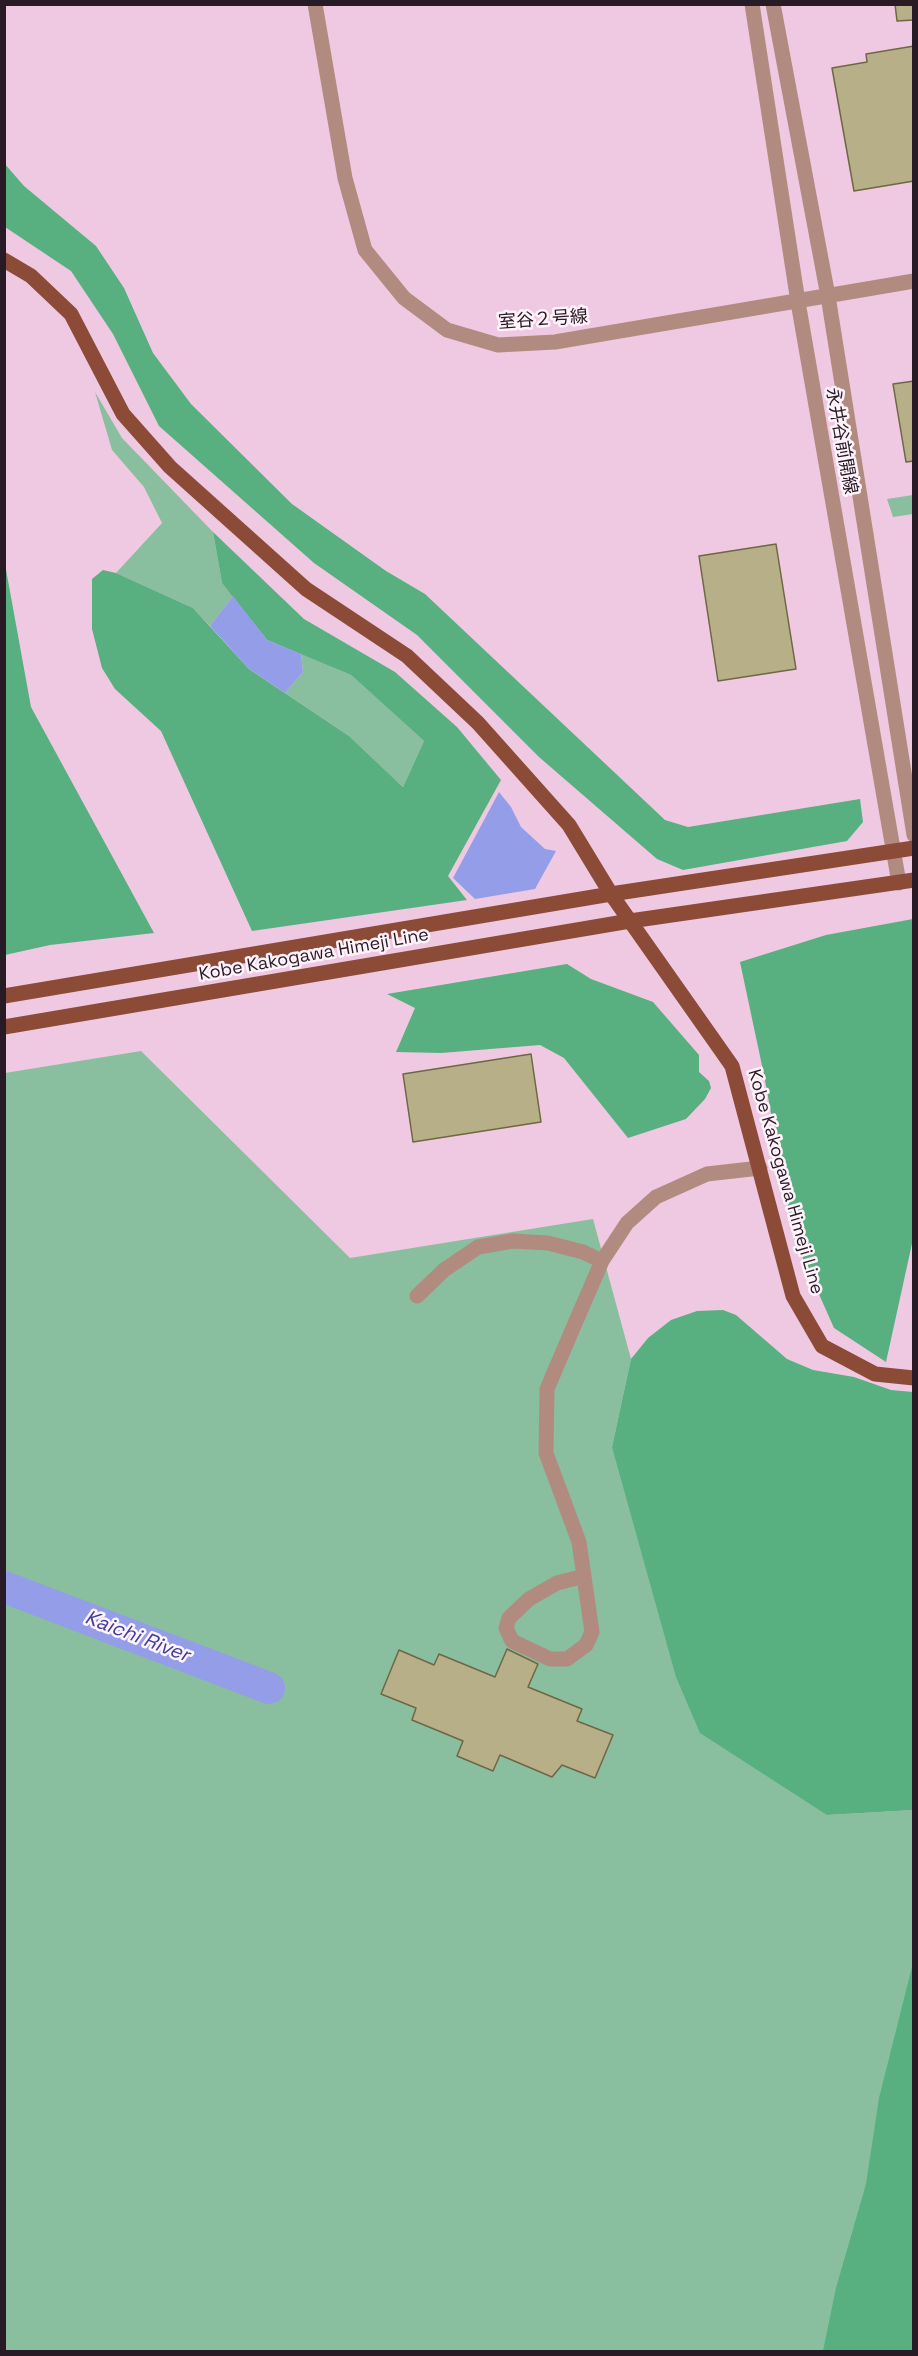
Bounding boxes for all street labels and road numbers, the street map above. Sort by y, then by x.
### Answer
street label: 室谷２号線 [497,306,589,334]
street label: 永井谷前開線 [821,386,861,496]
street label: Kobe Kakogawa Himeji Line [197,924,431,986]
street label: Kobe Kakogawa Himeji Line [743,1067,827,1297]

